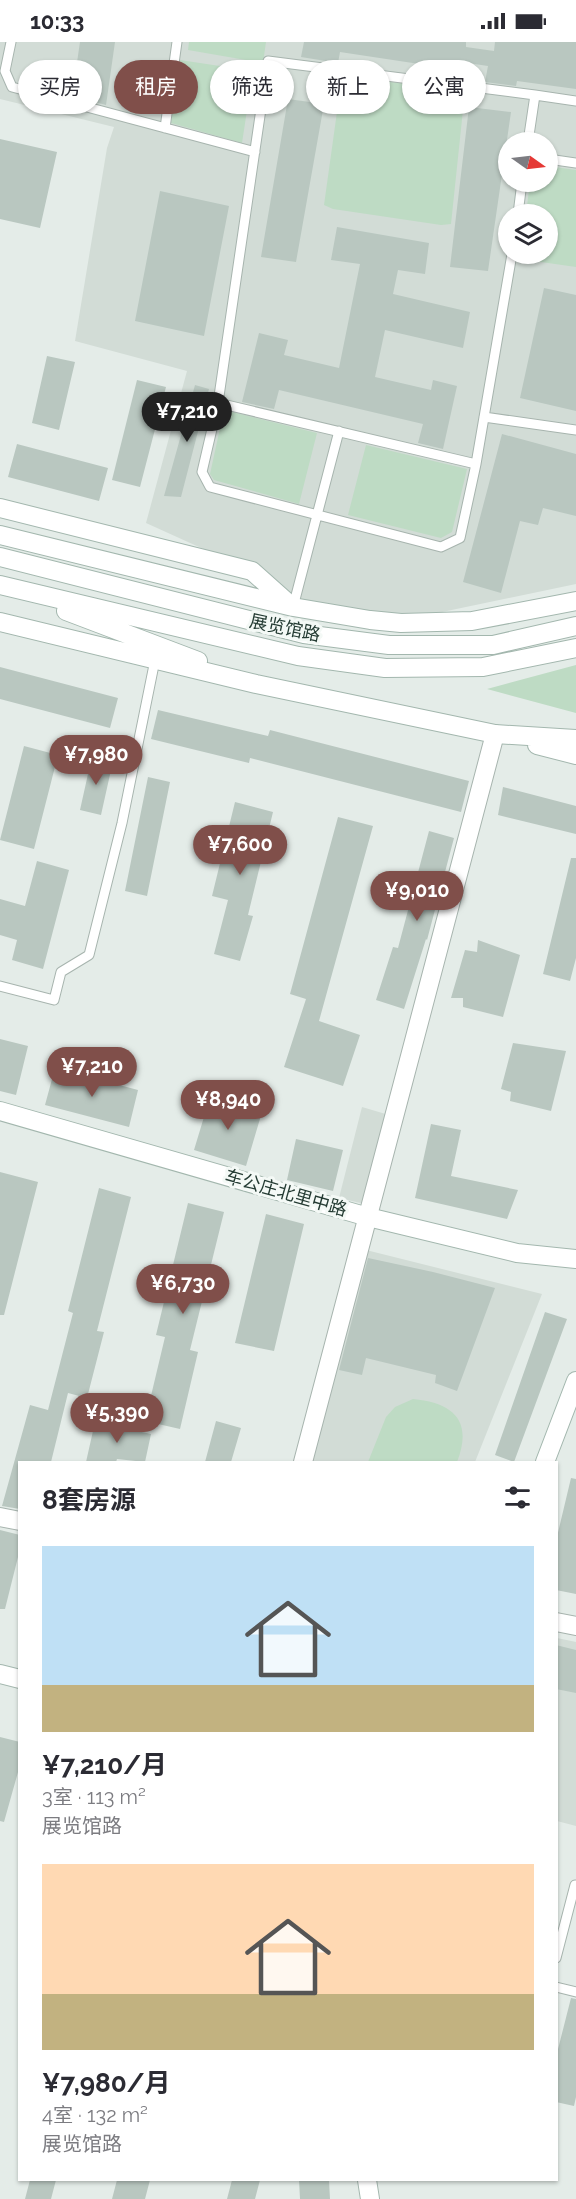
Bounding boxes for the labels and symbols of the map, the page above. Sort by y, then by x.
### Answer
north arrow [498,132,558,192]
pin: ¥7,210 [138,392,236,443]
street label: 展览馆路 [248,610,323,645]
pin: ¥7,980 [47,735,145,786]
pin: ¥7,600 [191,825,289,876]
pin: ¥9,010 [368,871,466,922]
pin: ¥7,210 [43,1047,141,1098]
pin: ¥8,940 [179,1080,277,1131]
street label: 车公庄北里中路 [223,1165,350,1220]
pin: ¥6,730 [134,1264,232,1315]
pin: ¥5,390 [68,1393,166,1444]

